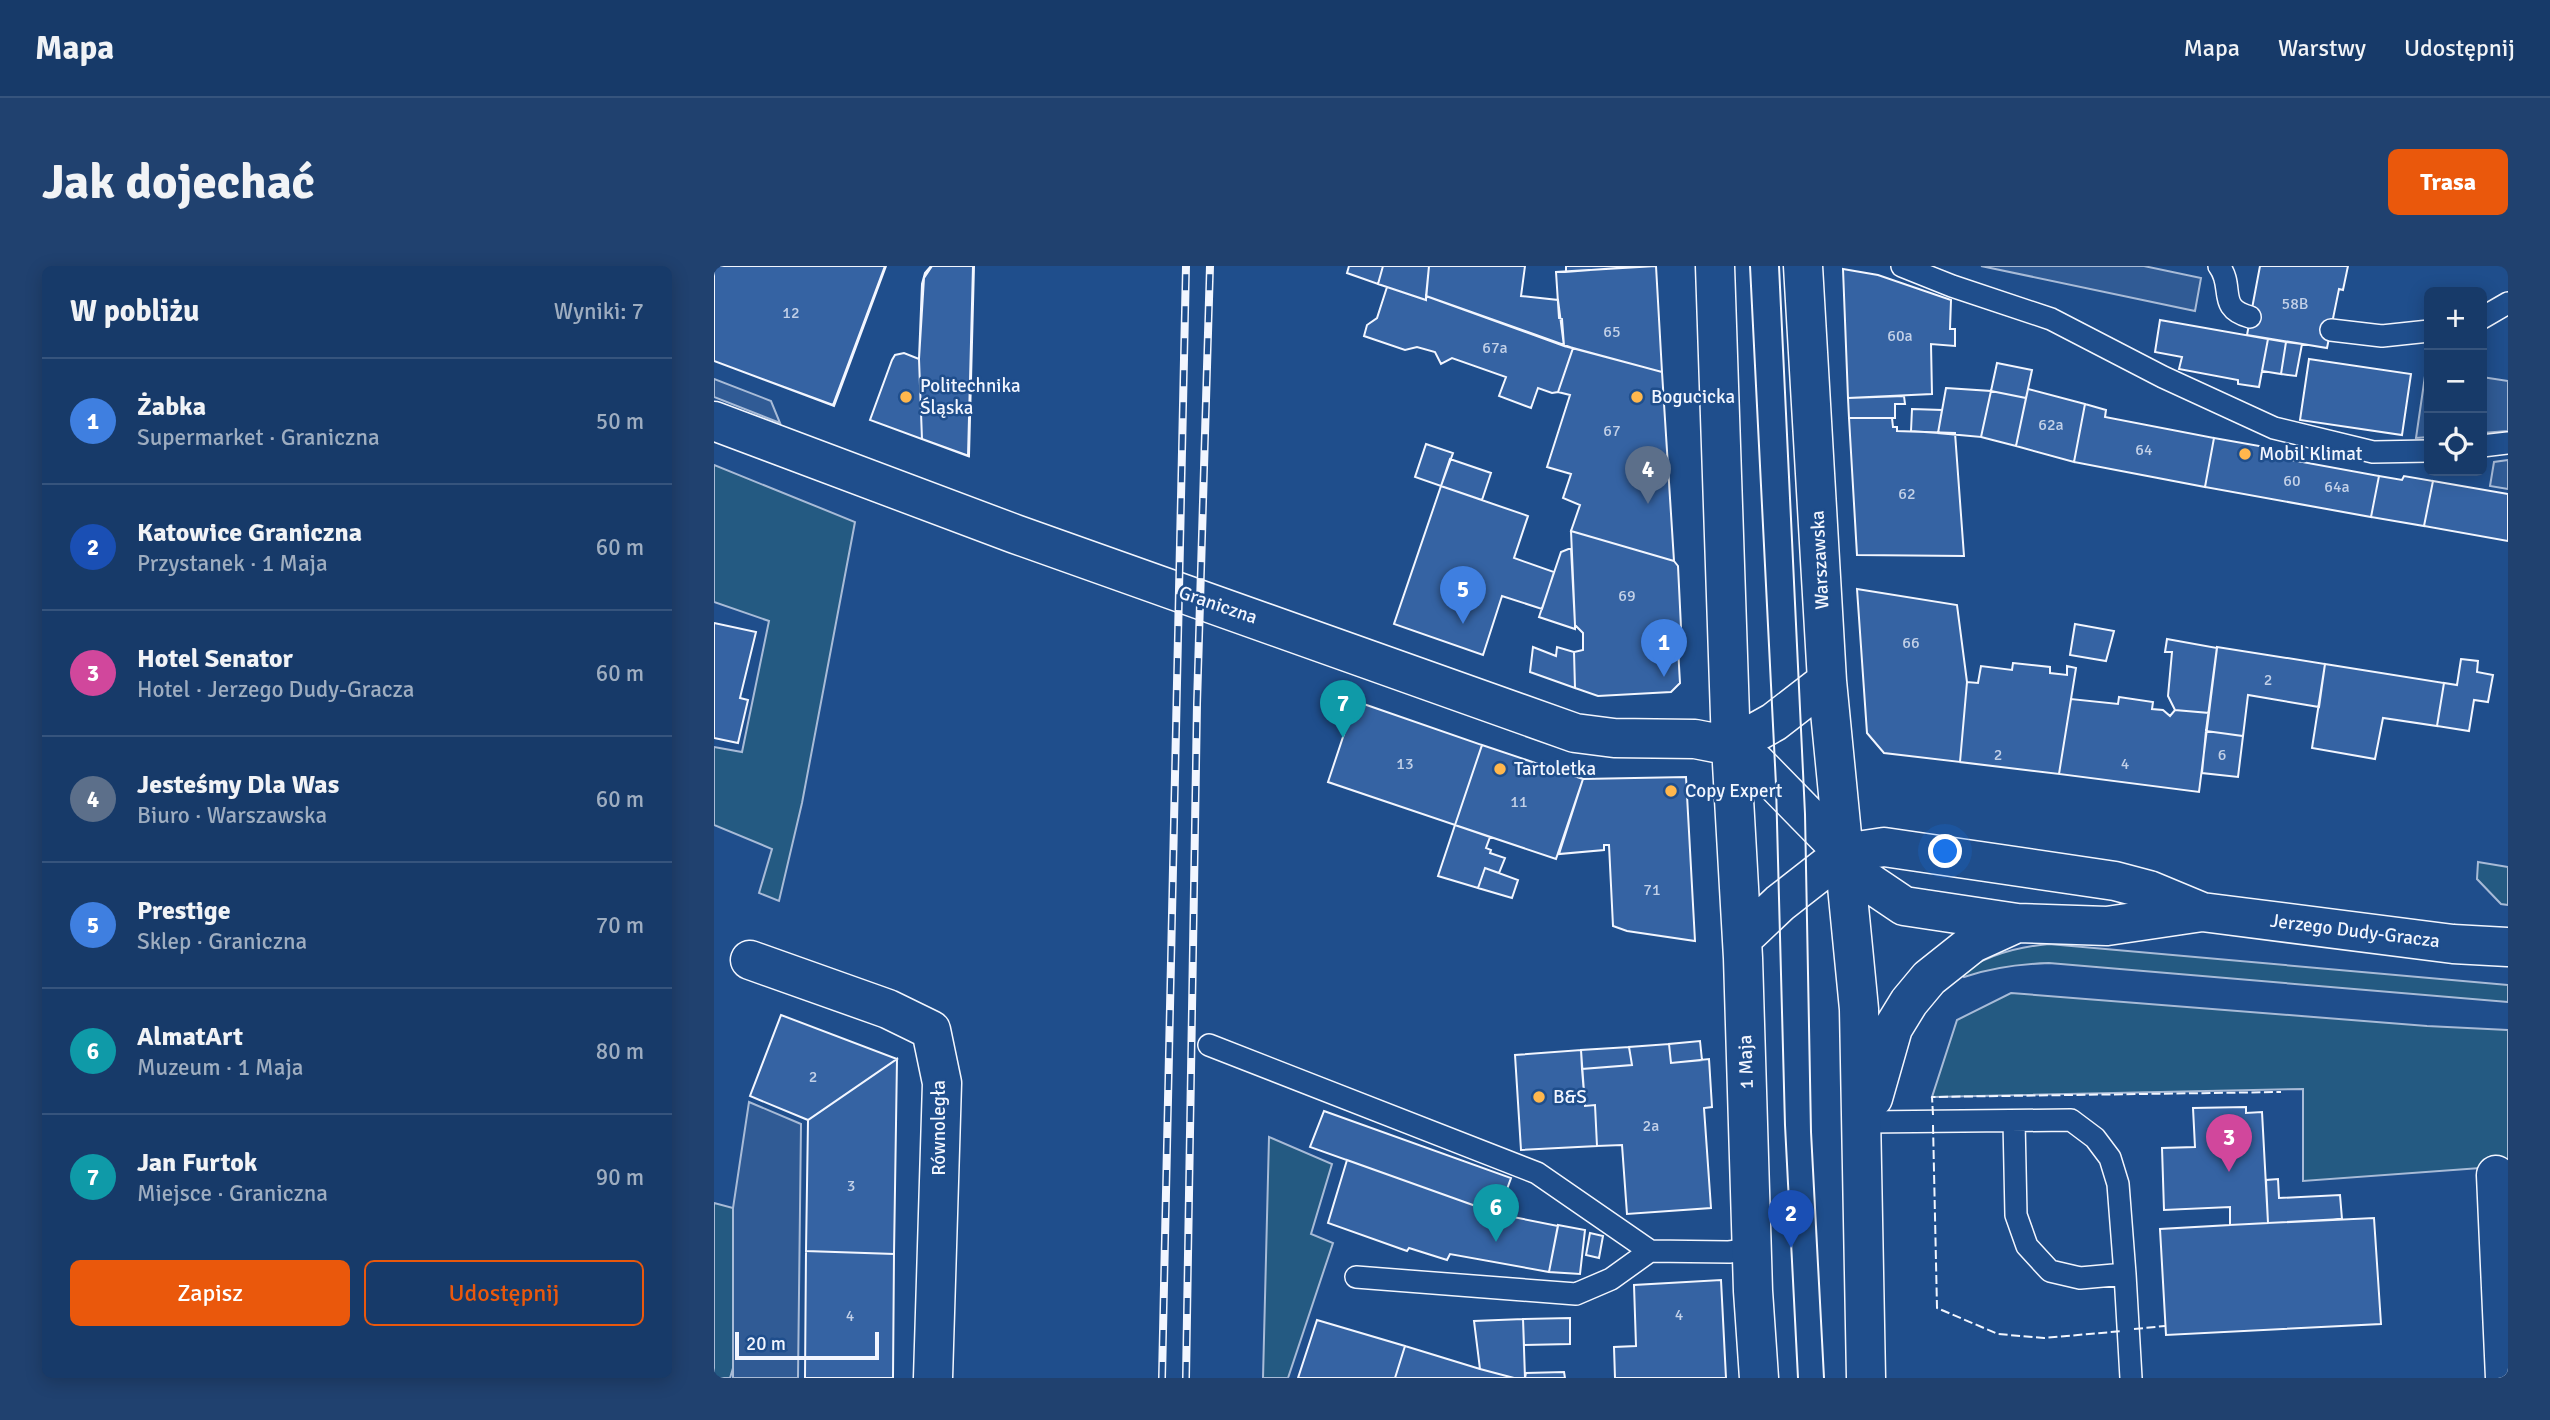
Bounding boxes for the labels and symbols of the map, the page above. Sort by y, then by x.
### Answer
house number: 58B [2282,294,2308,314]
house number: 12 [782,303,800,323]
house number: 65 [1603,322,1621,342]
house number: 60a [1887,326,1913,346]
house number: 67a [1482,338,1508,358]
place label: Politechnika Śląska [920,374,1021,420]
place label: Bogucicka [1651,385,1735,409]
marker: Politechnika Śląska [898,389,914,405]
marker: Bogucicka [1629,389,1645,405]
house number: 62a [2038,415,2064,435]
house number: 67 [1603,421,1621,441]
house number: 64 [2135,440,2153,460]
place label: Mobil Klimat [2259,442,2363,466]
pin: 4 [1625,446,1671,504]
marker: Mobil Klimat [2237,446,2253,462]
house number: 60 [2283,471,2301,491]
house number: 64a [2324,477,2350,497]
house number: 62 [1898,484,1916,504]
street label: Warszawska [1805,510,1835,610]
pin: 5 [1440,566,1486,624]
street label: Graniczna [1175,580,1261,630]
house number: 69 [1618,586,1636,606]
pin: 1 [1641,619,1687,677]
house number: 66 [1902,633,1920,653]
house number: 2 [2264,670,2272,690]
pin: 7 [1320,680,1366,738]
house number: 2 [1994,745,2002,765]
house number: 6 [2218,745,2226,765]
house number: 13 [1396,754,1414,774]
house number: 4 [2121,754,2130,774]
place label: Tartoletka [1514,757,1596,781]
marker: Tartoletka [1492,761,1508,777]
place label: Copy Expert [1685,779,1783,803]
marker: Copy Expert [1663,783,1679,799]
house number: 11 [1510,792,1528,812]
your location [1928,834,1962,868]
house number: 71 [1643,880,1661,900]
street label: Jerzego Dudy-Gracza [2269,909,2441,953]
street label: 1 Maja [1733,1034,1759,1090]
house number: 2 [809,1067,817,1087]
street label: Równoległa [927,1080,951,1176]
place label: B&S [1553,1085,1587,1109]
marker: B&S [1531,1089,1547,1105]
pin: 3 [2206,1114,2252,1172]
house number: 2a [1643,1116,1659,1136]
house number: 3 [847,1176,855,1196]
pin: 6 [1473,1184,1519,1242]
pin: 2 [1768,1190,1814,1248]
house number: 4 [1675,1305,1684,1325]
house number: 4 [846,1306,855,1326]
scale bar [735,1329,878,1361]

